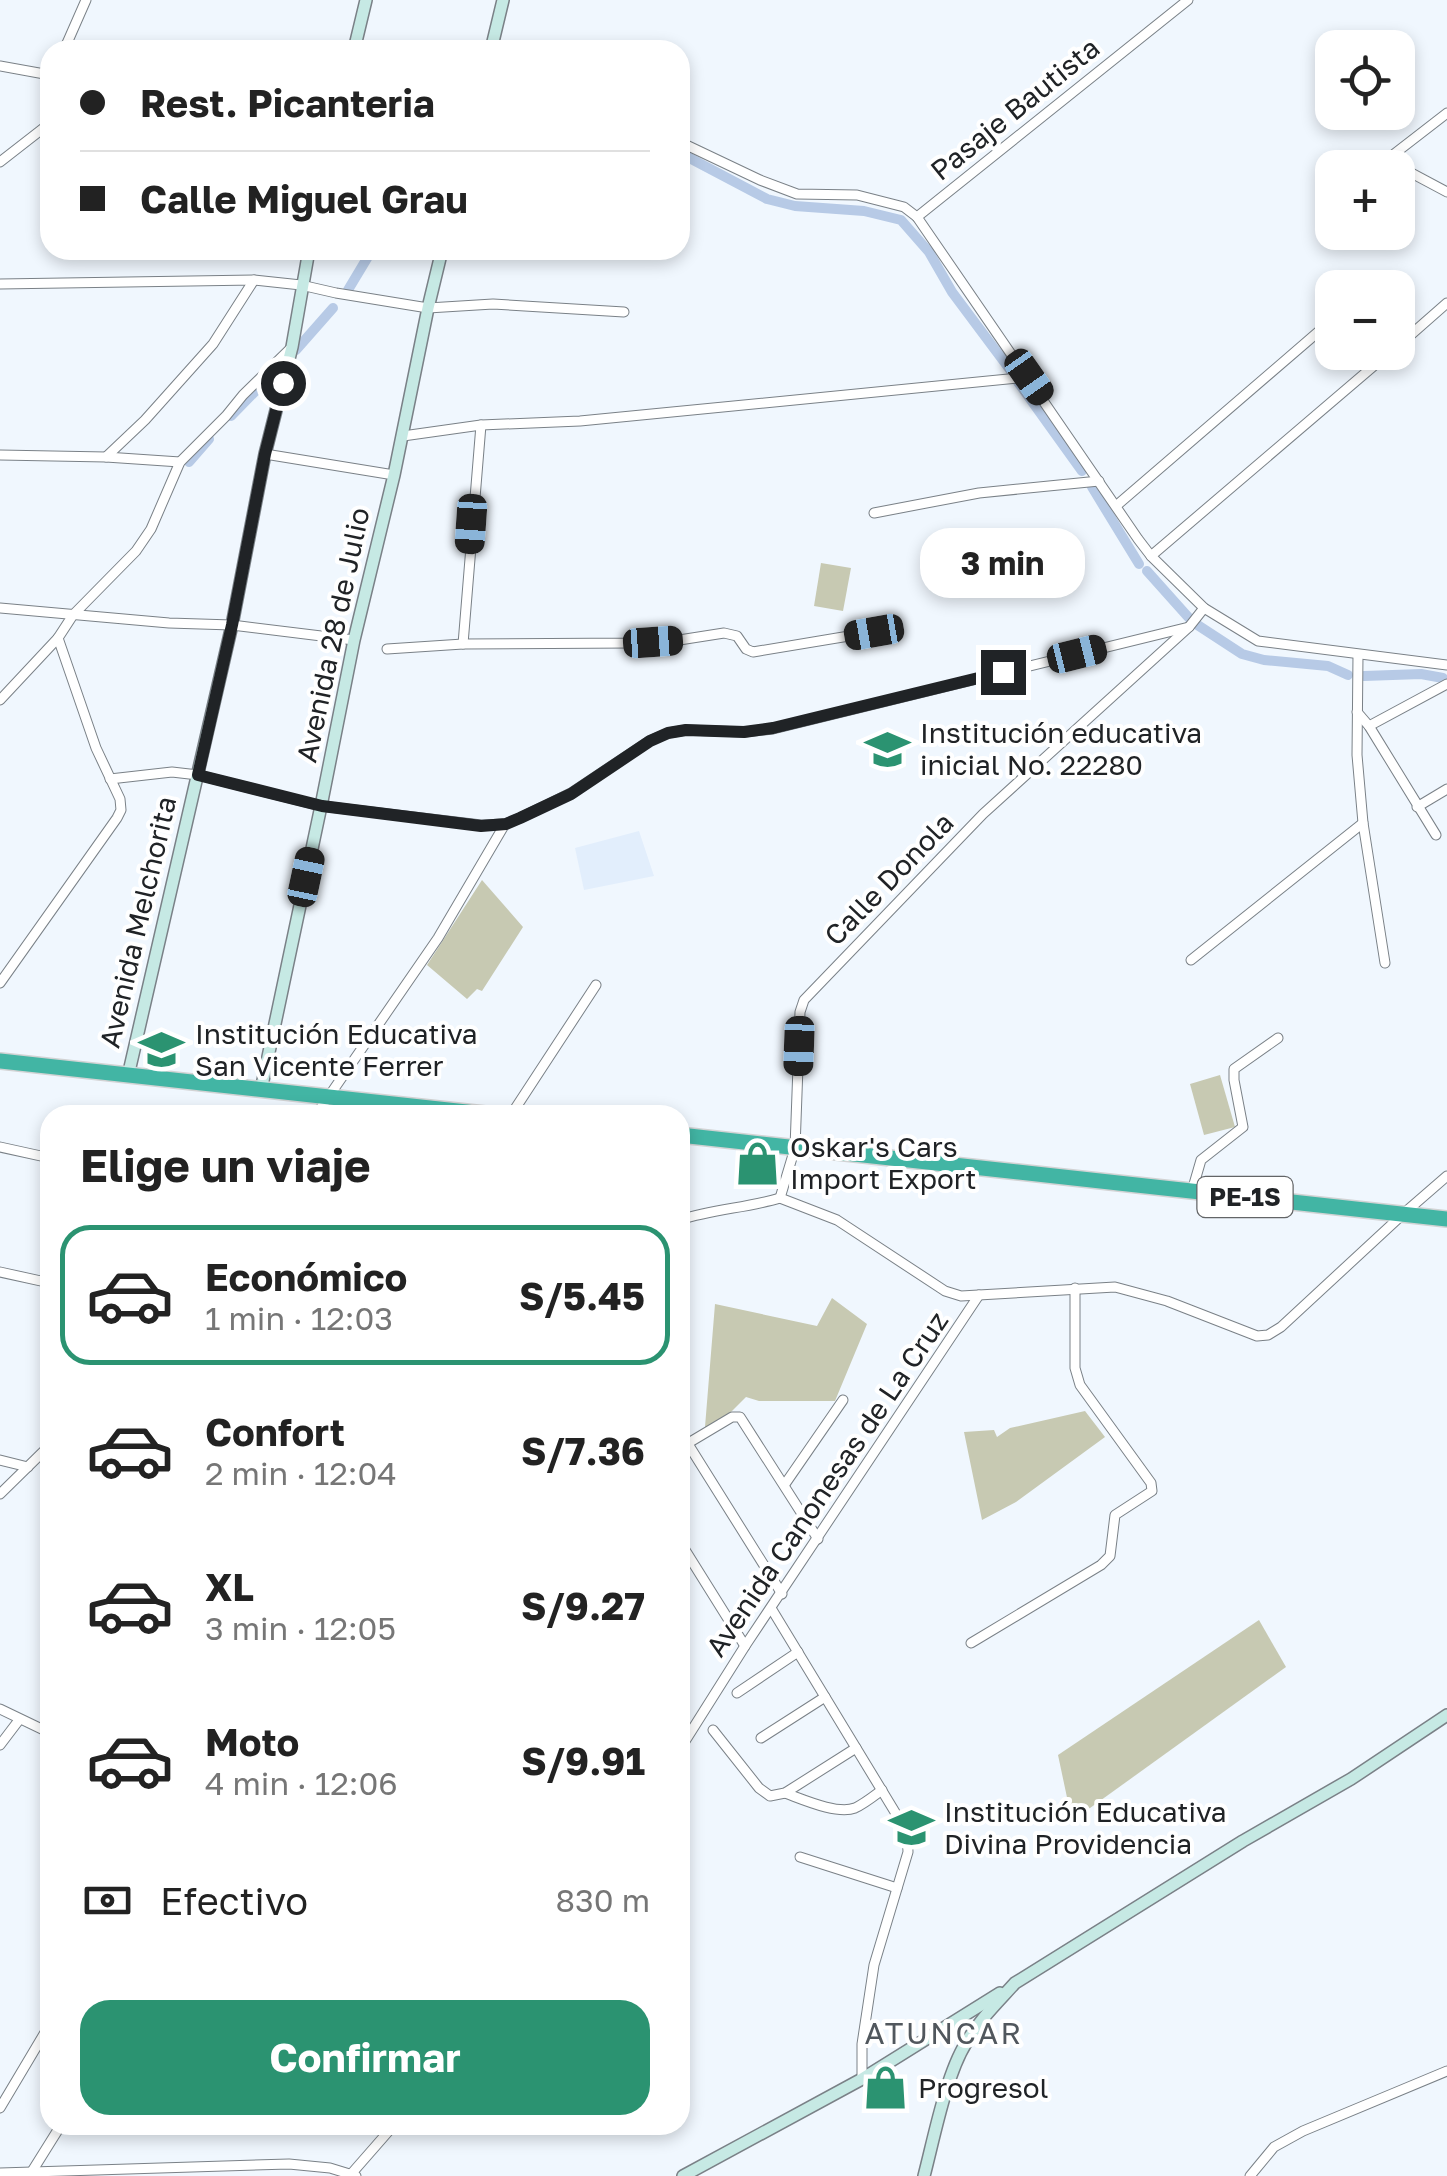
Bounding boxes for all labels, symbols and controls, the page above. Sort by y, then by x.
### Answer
map controls [1315,30,1415,370]
button: locate [1315,30,1415,130]
street label: Pasaje Bautista [924,31,1106,187]
text: Rest. Picanteria [140,80,435,125]
button: + [1315,150,1415,250]
text: Calle Miguel Grau [140,176,468,221]
button: − [1315,270,1415,370]
car [1000,344,1058,410]
route start [261,361,306,406]
car [454,493,488,555]
street label: Avenida 28 de Julio [289,504,376,765]
callout: 3 min [920,527,1086,597]
text: 3 min [961,544,1044,582]
car [842,612,906,652]
car [622,625,684,659]
car [1044,632,1110,676]
route end [981,650,1026,695]
place label: Institución educativa inicial No. 22280 [920,716,1202,781]
school or university icon: Institución educativa inicial No. 22280 [863,725,911,773]
street label: Avenida Melchorita [93,793,182,1051]
street label: Calle Donola [817,806,960,952]
car [285,845,327,909]
car [783,1015,815,1077]
place label: Institución Educativa San Vicente Ferrer [195,1017,478,1082]
school or university icon: Institución Educativa San Vicente Ferrer [138,1026,186,1074]
place label: Oskar's Cars Import Export [790,1130,976,1195]
text: Elige un viaje [80,1138,371,1192]
shop icon: Oskar's Cars Import Export [733,1139,781,1187]
road number: PE-1S [1198,1177,1292,1217]
icon: car [85,1250,175,1340]
text: Económico [205,1254,407,1299]
text: S/5.45 [519,1273,645,1318]
text: 1 min · 12:03 [205,1299,393,1337]
street label: Avenida Canonesas de La Cruz [699,1305,955,1662]
icon: car [85,1405,175,1495]
text: Confort [205,1409,345,1454]
text: S/7.36 [521,1428,645,1473]
text: 2 min · 12:04 [205,1454,397,1492]
icon: car [85,1560,175,1650]
text: XL [205,1564,254,1609]
text: S/9.27 [521,1583,645,1628]
text: 3 min · 12:05 [205,1609,396,1647]
icon: car [85,1715,175,1805]
text: Moto [205,1719,299,1764]
text: S/9.91 [521,1738,645,1783]
text: 4 min · 12:06 [205,1764,398,1802]
place label: Institución Educativa Divina Providencia [944,1795,1227,1860]
school or university icon: Institución Educativa Divina Providencia [887,1804,935,1852]
icon: cash [80,1873,135,1928]
text: Efectivo [160,1878,308,1923]
text: 830 m [556,1881,650,1919]
button: Confirmar [80,2000,650,2115]
district label: ATUNCAR [865,2015,1023,2051]
shop icon: Progresol [861,2064,909,2112]
place label: Progresol [918,2071,1048,2104]

